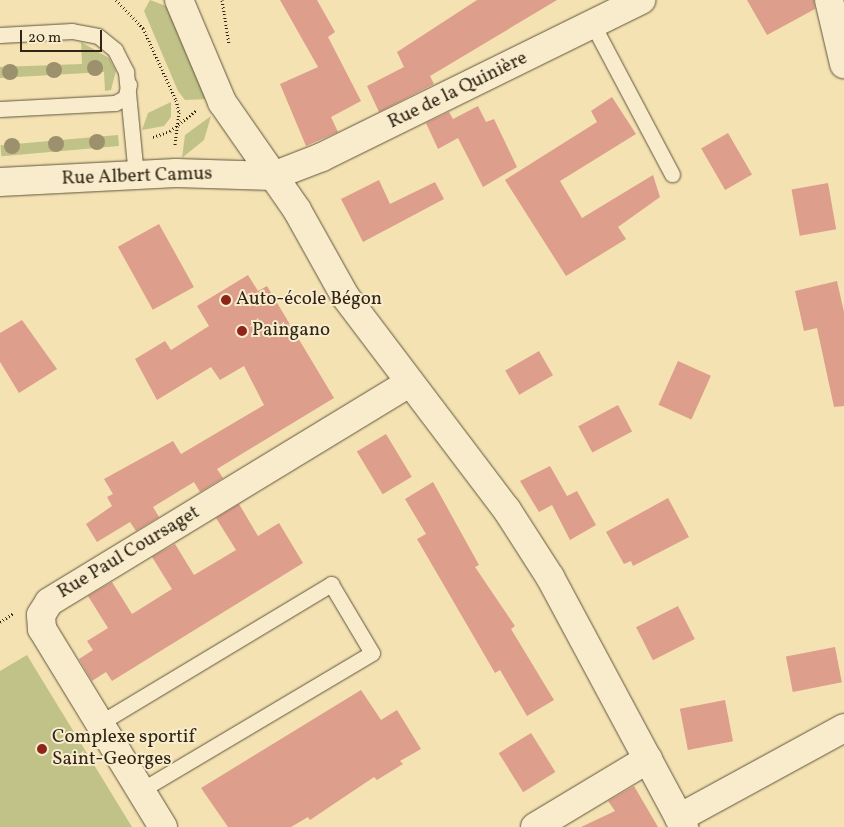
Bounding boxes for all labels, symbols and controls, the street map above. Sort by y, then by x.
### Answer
scale bar [22,20,105,52]
text: 20 m [28,28,61,49]
street label: Rue de la Quinière [385,47,531,135]
street label: Rue Albert Camus [61,163,213,191]
place label: Auto-école Bégon [236,289,382,311]
marker: Auto-école Bégon [220,294,232,306]
place label: Paingano [252,320,330,342]
marker: Paingano [236,325,248,337]
street label: Rue Paul Coursaget [54,502,204,604]
place label: Complexe sportif Saint-Georges [52,727,195,771]
marker: Complexe sportif Saint-Georges [36,743,48,755]

